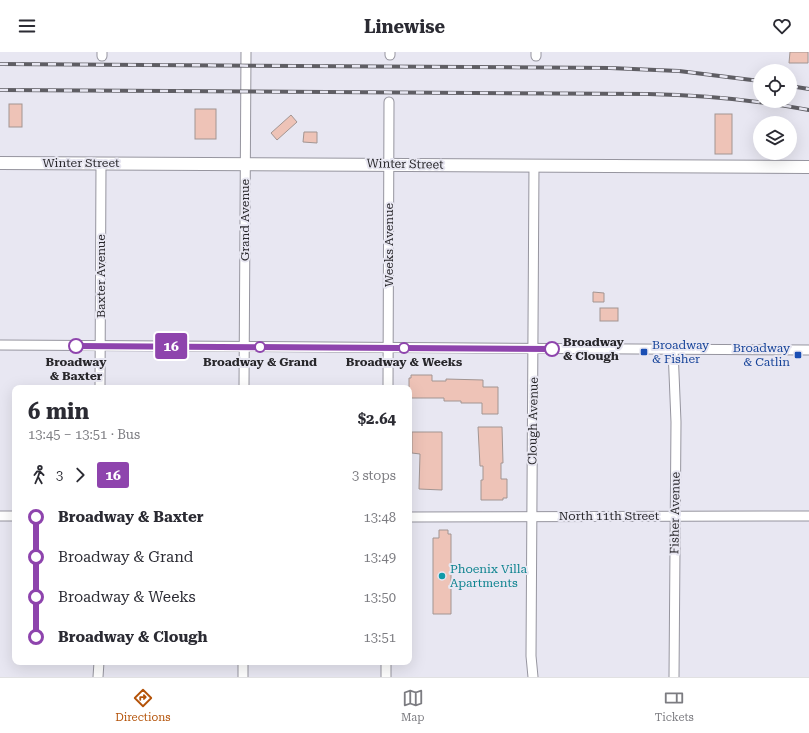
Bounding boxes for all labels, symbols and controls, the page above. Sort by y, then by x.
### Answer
icon: menu [16,15,38,37]
icon: heart [771,15,793,37]
text: Linewise [364,16,445,37]
map controls [753,64,797,160]
button: locate [753,64,797,108]
button: layers [753,116,797,160]
street label: Winter Street [42,156,120,170]
street label: Winter Street [366,156,444,172]
street label: Grand Avenue [238,178,252,261]
street label: Weeks Avenue [382,203,396,287]
street label: Baxter Avenue [94,234,108,318]
line badge: 16 [153,333,189,359]
place label: Broadway & Clough [563,335,625,363]
marker: Broadway & Baxter [68,338,84,354]
text: 16 [163,338,179,354]
place label: Broadway & Fisher [652,338,710,366]
marker: Broadway & Grand [254,341,266,353]
marker: Broadway & Clough [544,341,560,357]
place label: Broadway & Catlin [733,341,791,369]
marker: Broadway & Weeks [398,342,410,354]
marker: Broadway & Fisher [639,347,649,357]
marker: Broadway & Catlin [793,350,803,360]
place label: Broadway & Baxter [46,355,107,383]
place label: Broadway & Grand [203,355,317,369]
place label: Broadway & Weeks [346,355,462,369]
street label: Clough Avenue [525,377,541,465]
text: 6 min [28,399,89,424]
text: $2.64 [358,410,396,428]
text: 13:45 – 13:51 · Bus [28,427,140,442]
icon: walk [28,464,50,486]
icon: forward [69,464,91,486]
text: 16 [105,467,121,483]
text: 3 [56,468,63,483]
text: 3 stops [352,468,396,483]
street label: Fisher Avenue [667,471,683,554]
text: Broadway & Baxter [58,508,204,526]
street label: North 11th Street [559,509,660,523]
text: 13:48 [364,510,396,525]
text: Broadway & Grand [58,548,193,566]
text: 13:49 [364,550,396,565]
place label: Phoenix Villa Apartments [450,562,528,590]
marker: Phoenix Villa Apartments [437,571,447,581]
text: Broadway & Weeks [58,588,196,606]
text: 13:50 [364,590,396,605]
text: Broadway & Clough [58,628,208,646]
text: 13:51 [364,630,396,645]
tab: Directions [115,687,171,724]
tab: Map [401,687,424,724]
tab: Tickets [655,687,694,724]

